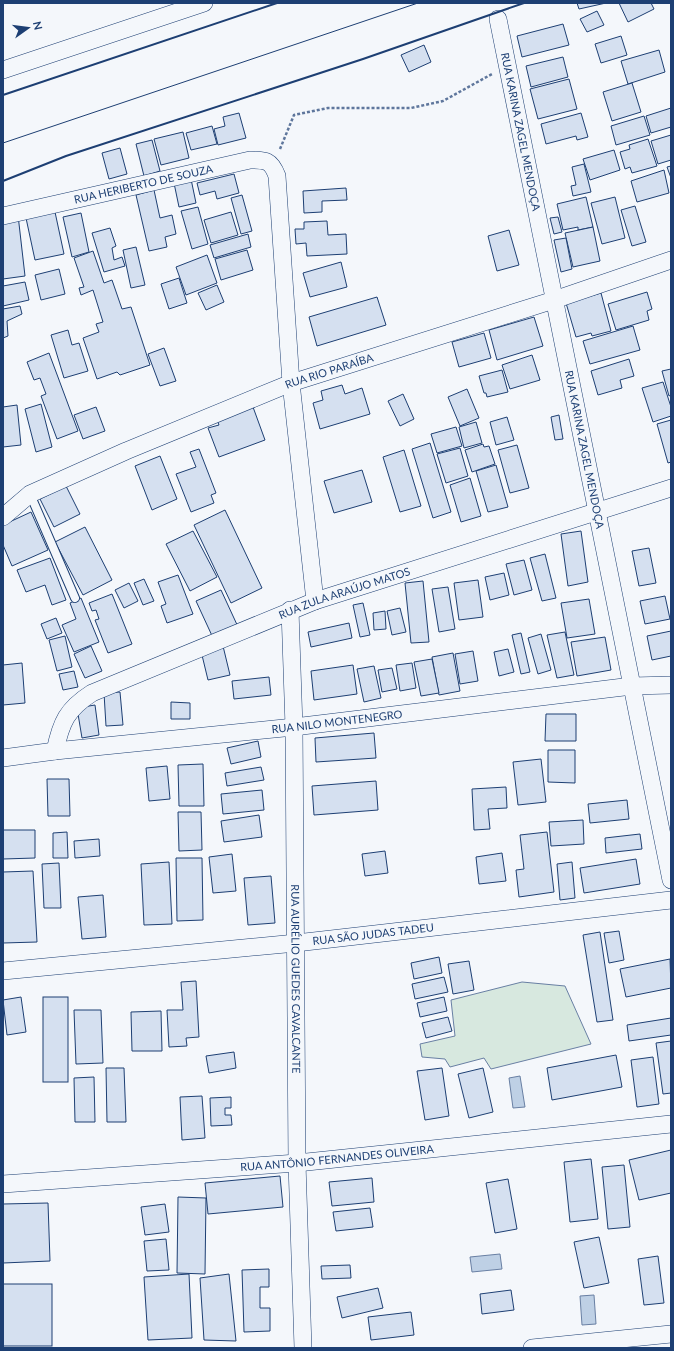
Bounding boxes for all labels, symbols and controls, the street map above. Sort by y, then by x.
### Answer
north arrow [8,8,48,48]
text: N [31,20,46,31]
street label: RUA KARINA ZAGEL MENDOÇA [499,51,544,212]
street label: RUA HERIBERTO DE SOUZA [73,162,214,206]
street label: RUA RIO PARAÍBA [283,350,375,391]
street label: RUA KARINA ZAGEL MENDOÇA [563,369,607,530]
street label: RUA ZULA ARAÚJO MATOS [277,564,412,621]
street label: RUA NILO MONTENEGRO [271,707,403,735]
street label: RUA AURÉLIO GUEDES CAVALCANTE [289,884,303,1074]
street label: RUA SÃO JUDAS TADEU [312,920,434,947]
street label: RUA ANTÔNIO FERNANDES OLIVEIRA [240,1142,435,1173]

